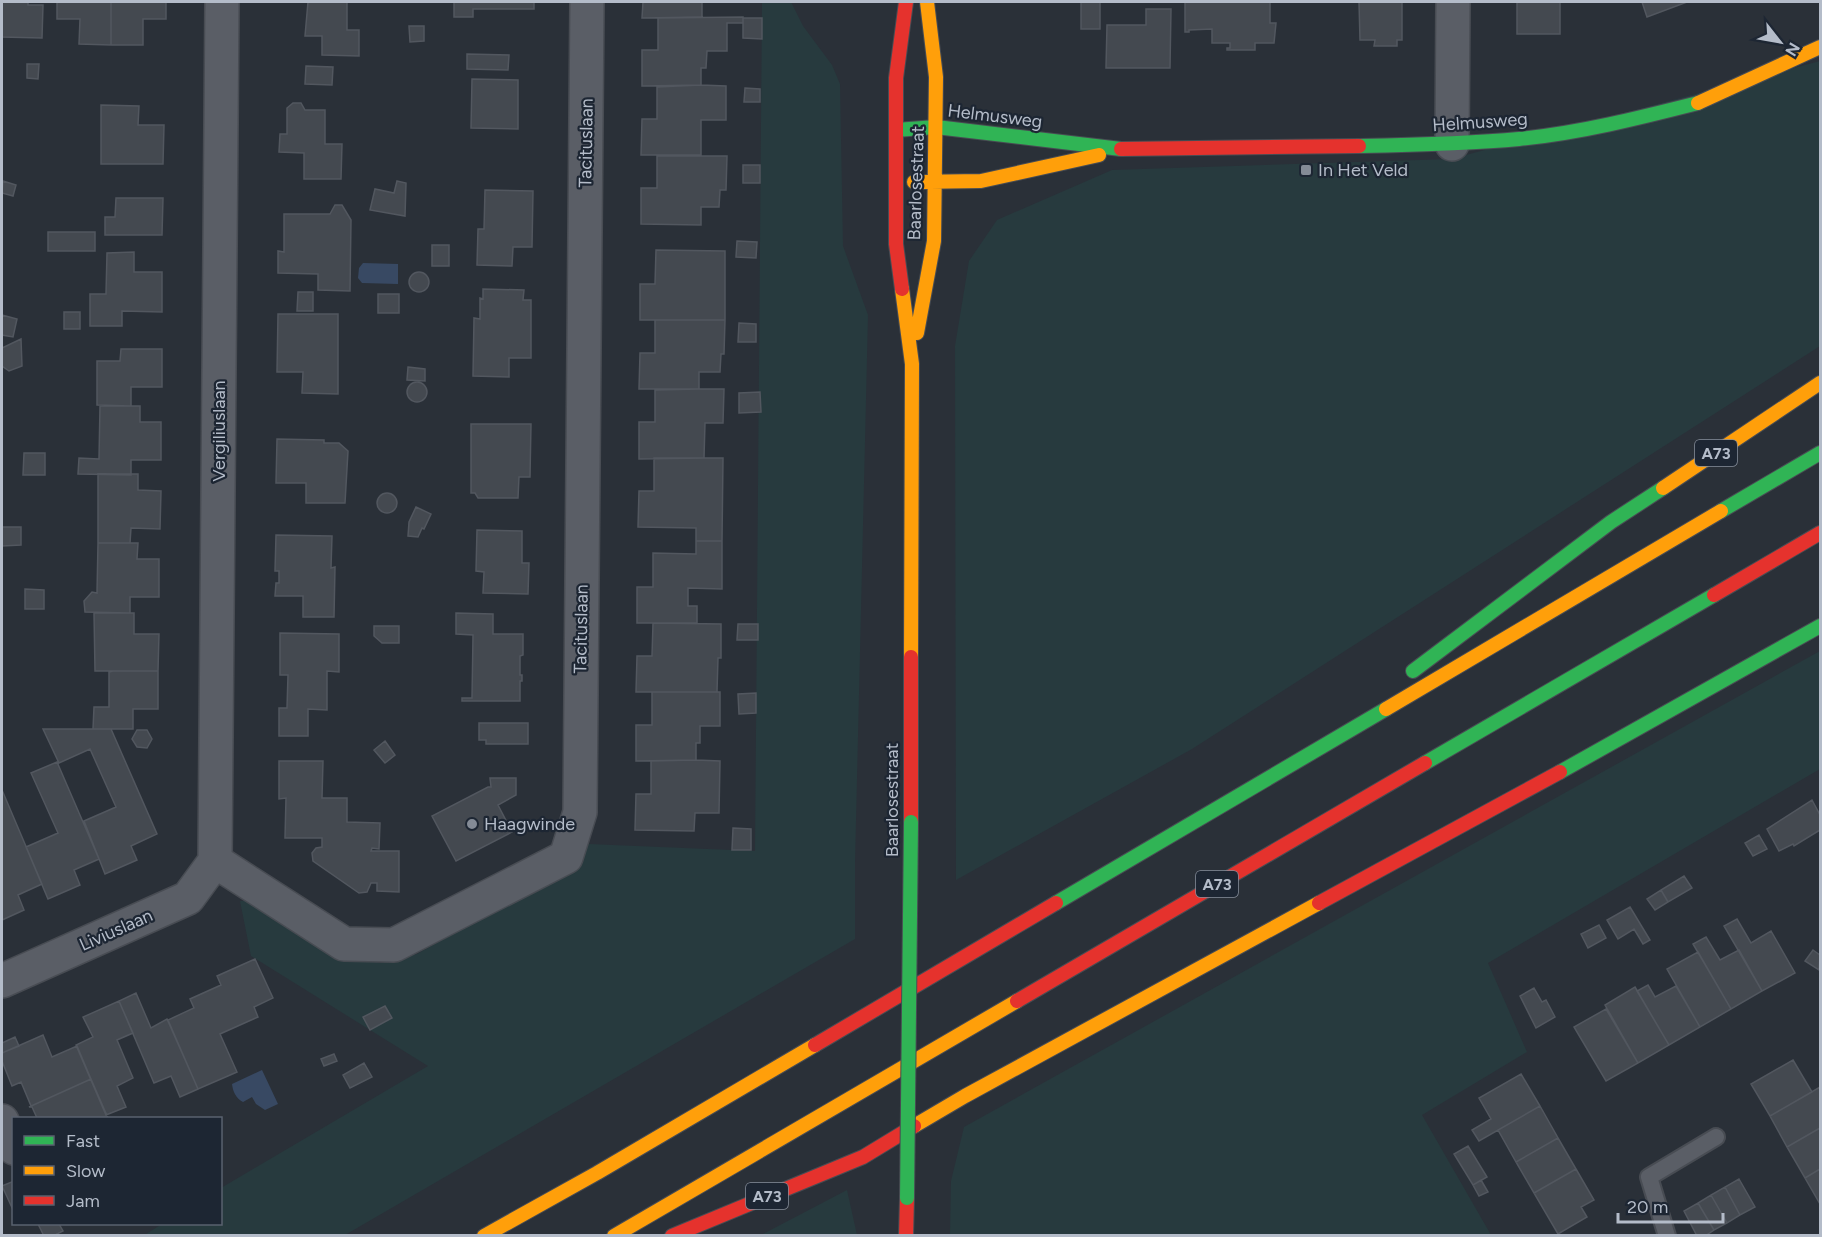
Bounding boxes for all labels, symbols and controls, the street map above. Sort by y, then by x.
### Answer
north arrow [1750,12,1810,72]
text: N [1781,39,1804,60]
street label: Tacituslaan [574,98,598,188]
street label: Helmusweg [946,99,1044,133]
street label: Helmusweg [1432,108,1528,136]
street label: Baarlosestraat [903,125,929,241]
place label: In Het Veld [1318,159,1408,181]
marker: In Het Veld [1299,163,1313,177]
street label: Vergiliuslaan [208,380,230,482]
road number: A73 [1695,440,1737,466]
street label: Tacituslaan [569,584,593,674]
street label: Baarlosestraat [881,743,903,857]
place label: Haagwinde [484,813,575,835]
marker: Haagwinde [465,817,479,831]
road number: A73 [1196,871,1238,897]
street label: Liviuslaan [76,904,156,956]
legend [12,1117,222,1225]
text: Fast [66,1130,100,1152]
text: Slow [66,1160,105,1182]
road number: A73 [746,1183,788,1209]
scale bar [1618,1186,1723,1224]
text: Jam [66,1190,100,1212]
text: 20 m [1627,1196,1668,1218]

